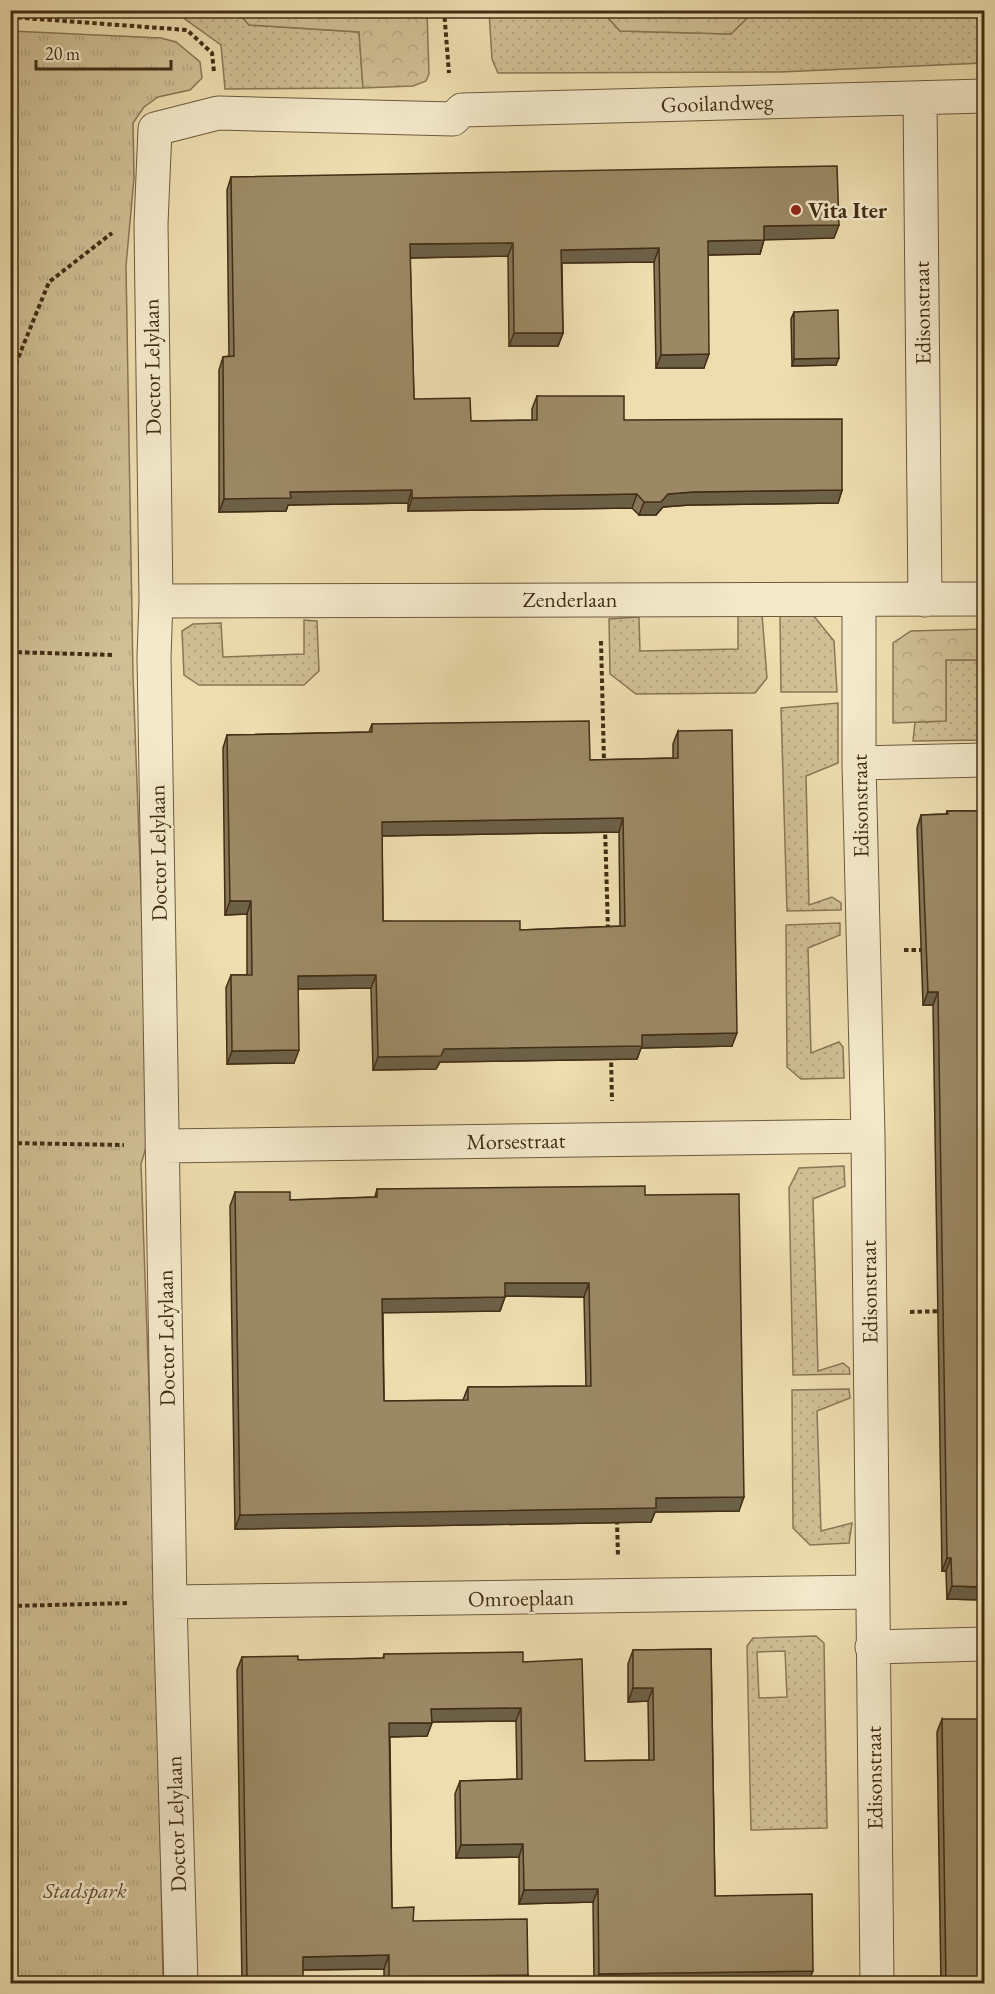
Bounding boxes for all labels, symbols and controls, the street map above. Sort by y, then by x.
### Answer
scale bar [36,33,171,71]
text: 20 m [45,42,80,65]
street label: Gooilandweg [660,87,774,119]
place label: Vita Iter [808,196,888,225]
marker: Vita Iter [789,203,803,217]
street label: Edisonstraat [907,261,937,365]
street label: Doctor Lelylaan [136,298,168,436]
street label: Zenderlaan [523,585,618,614]
street label: Edisonstraat [845,754,875,858]
street label: Doctor Lelylaan [142,784,174,922]
street label: Morsestraat [466,1126,566,1156]
street label: Edisonstraat [854,1240,884,1344]
street label: Doctor Lelylaan [150,1269,182,1407]
street label: Omroeplaan [468,1583,575,1613]
street label: Edisonstraat [859,1726,889,1830]
street label: Doctor Lelylaan [159,1755,193,1893]
park label: Stadspark [42,1876,127,1905]

